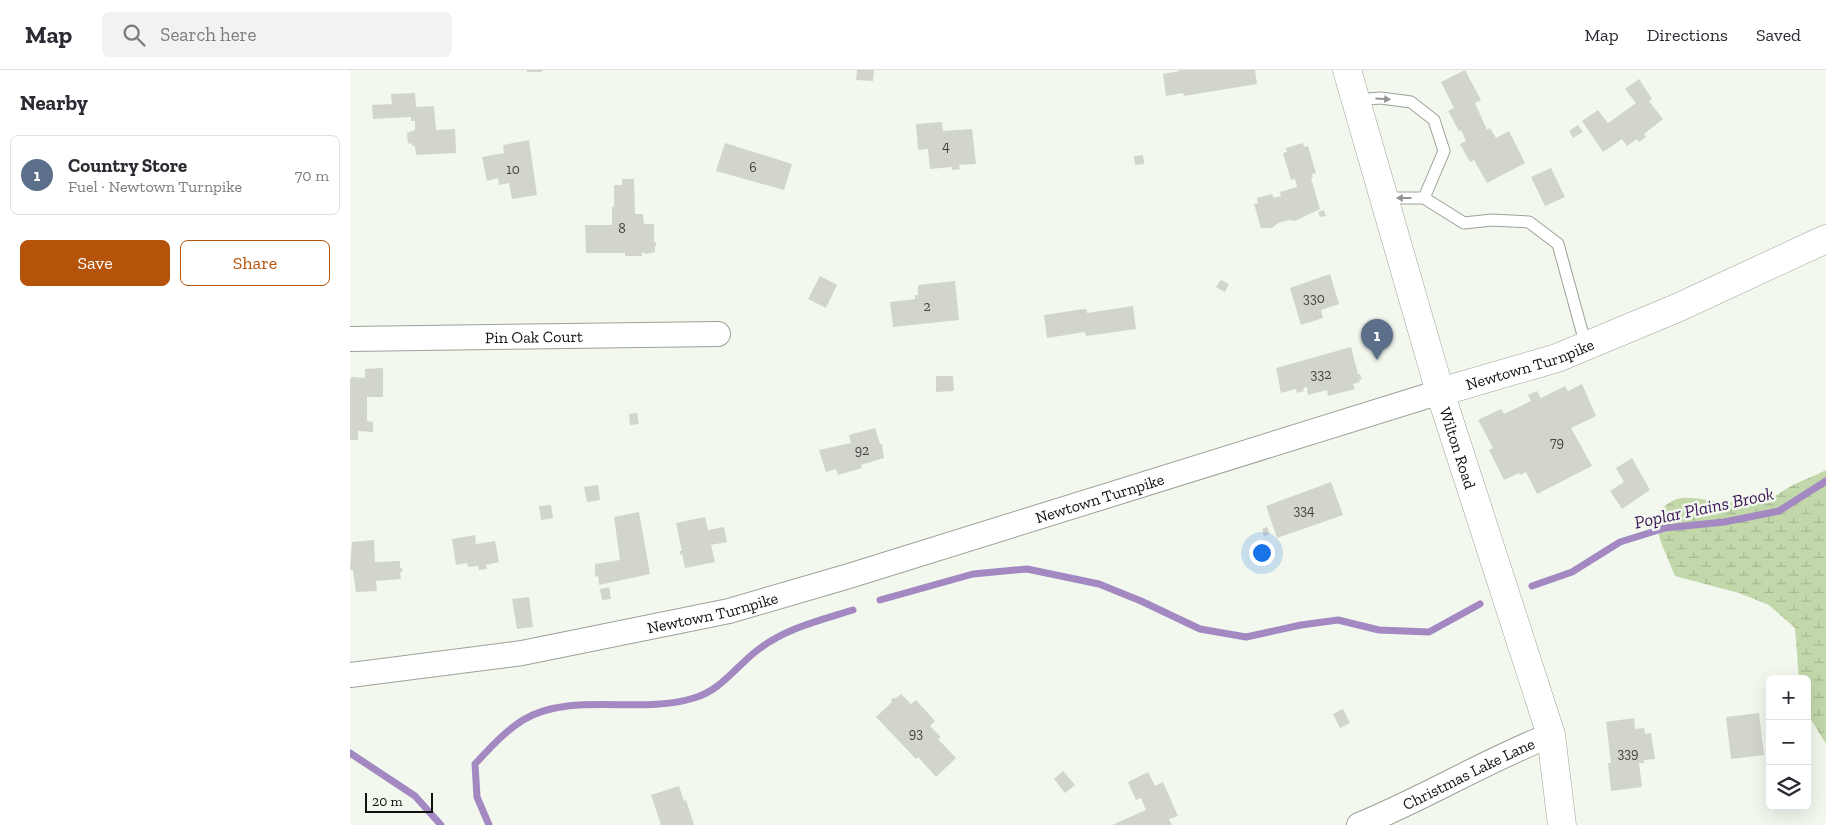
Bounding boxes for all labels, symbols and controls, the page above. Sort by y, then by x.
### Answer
search box [102,12,452,57]
text: Map [25,20,72,49]
icon: search [120,21,148,49]
text: Search here [160,23,257,46]
text: Map [1584,24,1619,46]
text: Directions [1647,24,1728,46]
text: Saved [1756,24,1801,46]
text: Nearby [20,90,88,115]
one-way arrow [1375,96,1391,104]
house number: 4 [942,138,950,155]
text: Country Store [68,154,187,177]
house number: 6 [749,159,757,176]
house number: 10 [506,161,520,178]
text: 1 [34,166,40,185]
text: 70 m [295,166,329,185]
text: Fuel · Newtown Turnpike [68,177,242,196]
one-way arrow [1395,194,1411,202]
house number: 8 [618,220,626,237]
button: Save [20,240,170,286]
button: Share [180,240,330,286]
house number: 330 [1303,290,1325,307]
house number: 2 [923,298,931,315]
pin: 1 [1361,319,1393,360]
street label: Pin Oak Court [485,327,583,347]
street label: Newtown Turnpike [1464,335,1597,394]
house number: 332 [1311,366,1331,383]
street label: Wilton Road [1436,405,1480,492]
house number: 79 [1550,434,1564,451]
house number: 92 [855,442,869,459]
street label: Newtown Turnpike [1033,470,1166,527]
water label: Poplar Plains Brook [1632,482,1776,534]
house number: 334 [1293,502,1315,519]
your location [1249,540,1275,566]
street label: Newtown Turnpike [645,588,780,637]
map controls [1766,675,1811,810]
button: + [1766,675,1811,720]
button: − [1766,720,1811,765]
house number: 93 [909,725,923,742]
street label: Christmas Lake Lane [1400,734,1538,814]
house number: 339 [1617,745,1639,762]
button: layers [1766,765,1811,810]
scale bar [365,790,432,813]
text: 20 m [372,793,403,810]

